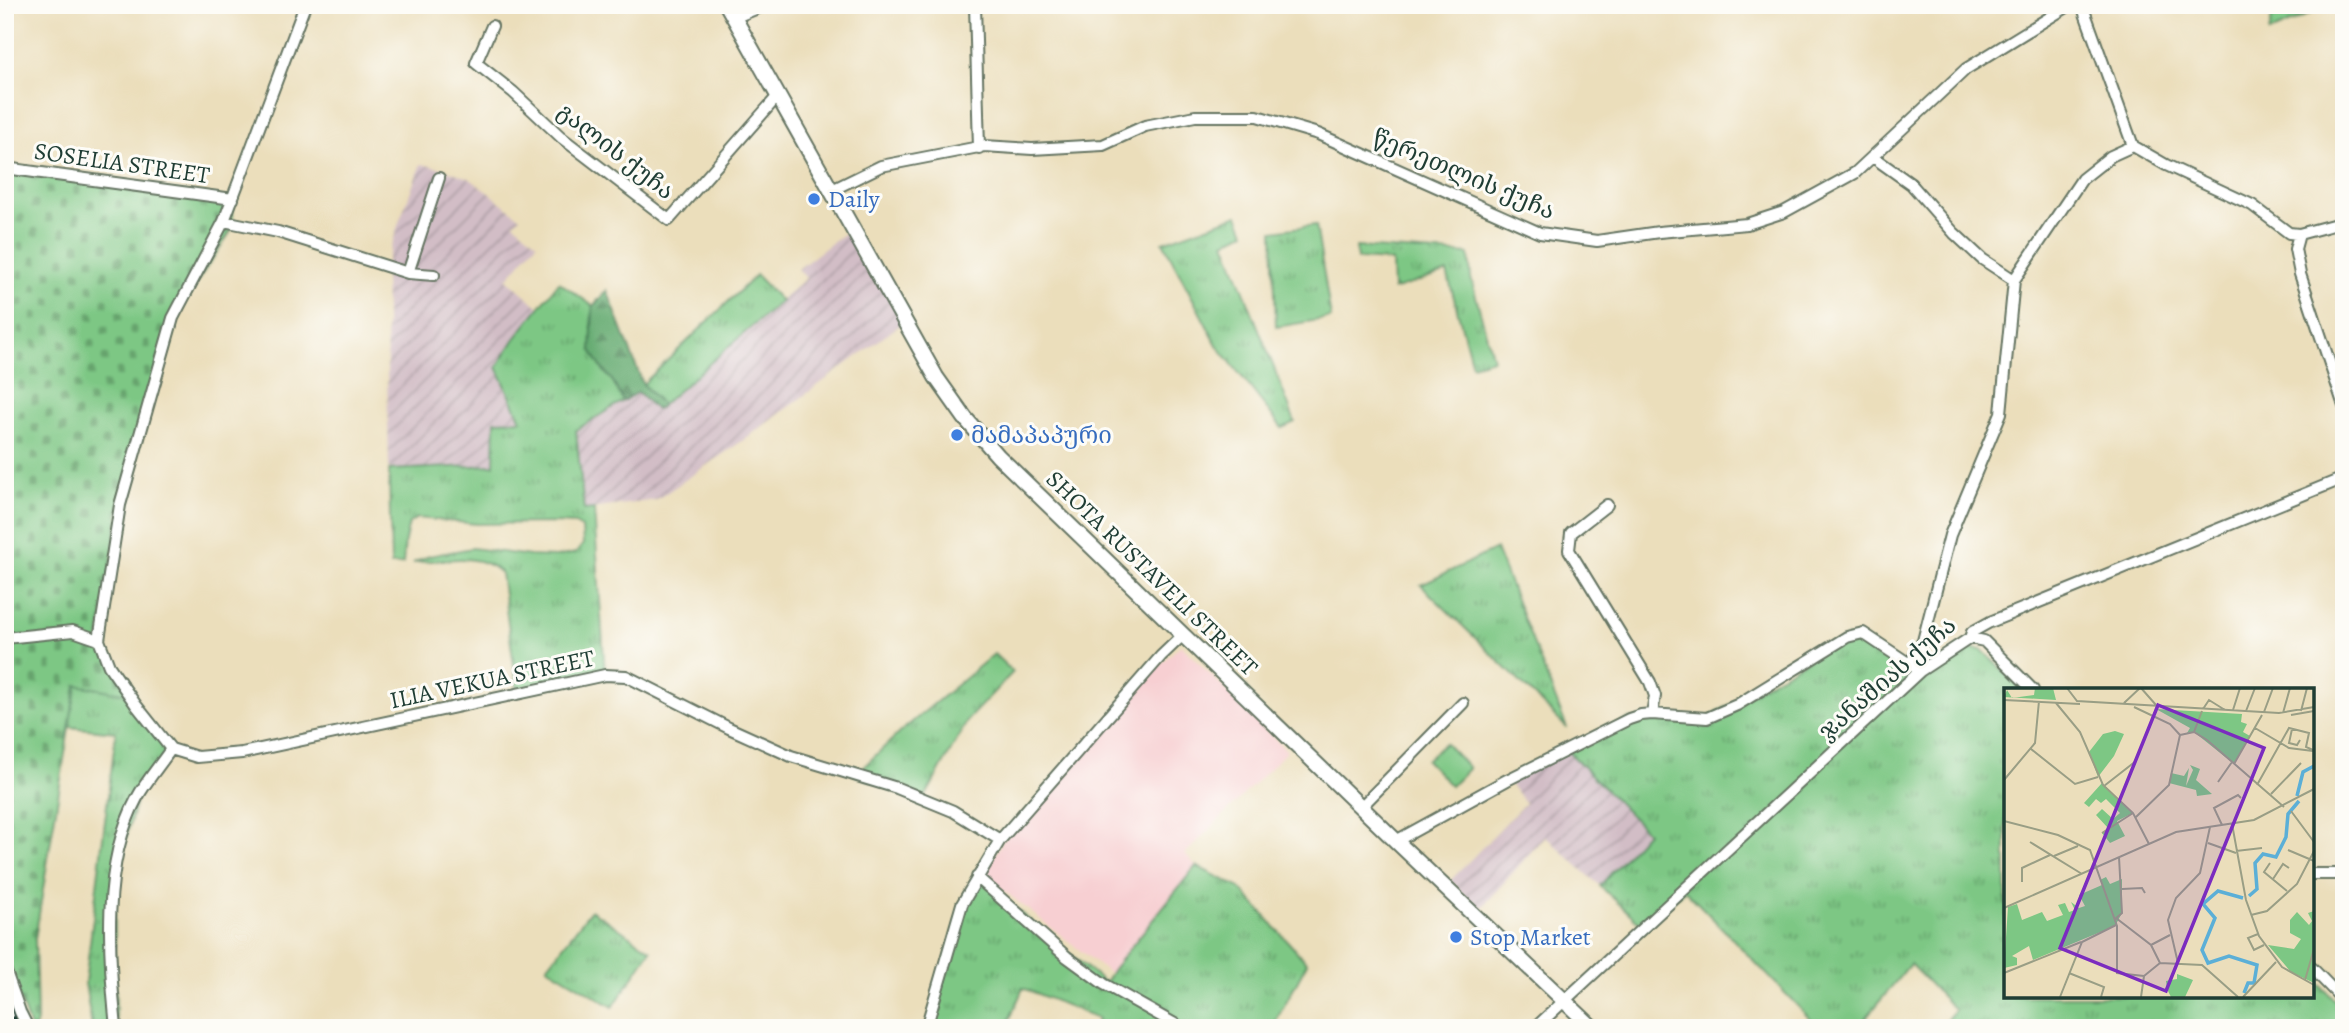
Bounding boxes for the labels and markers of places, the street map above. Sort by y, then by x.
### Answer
place label: Daily [828,183,880,215]
marker: Daily [806,191,822,207]
place label: მამაპაპური [971,419,1112,451]
marker: მამაპაპური [949,427,965,443]
place label: Stop Market [1470,921,1591,953]
marker: Stop Market [1448,929,1464,945]

